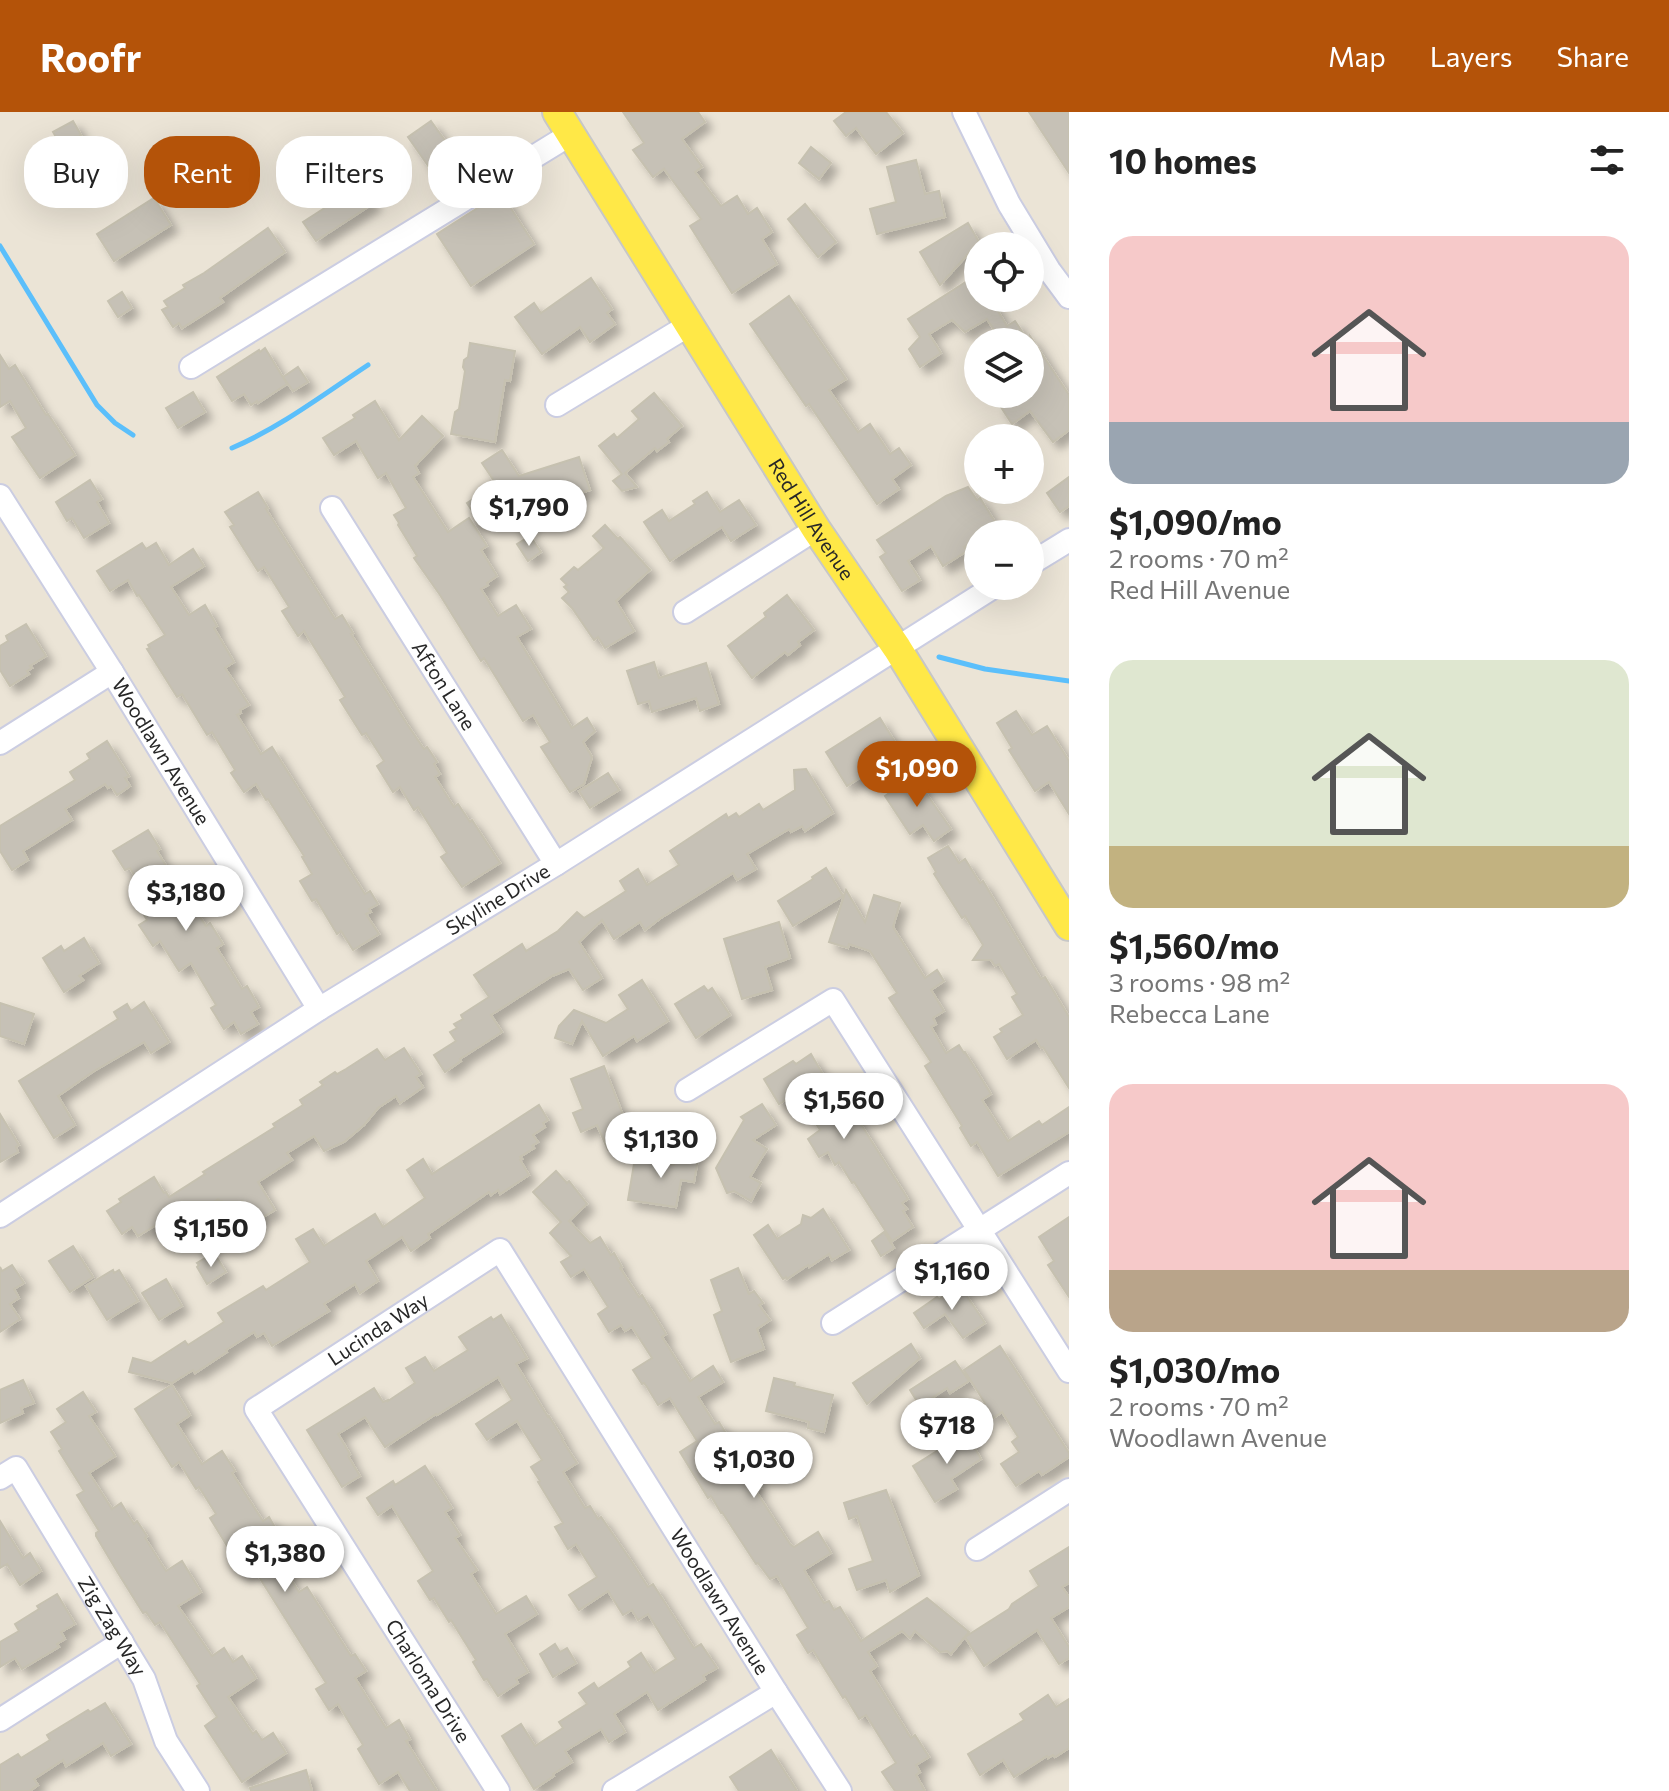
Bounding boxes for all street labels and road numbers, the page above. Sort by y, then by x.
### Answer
street label: Red Hill Avenue [764,454,860,584]
street label: Afton Lane [408,636,482,734]
street label: Woodlawn Avenue [108,673,216,829]
street label: Skyline Drive [441,858,554,940]
street label: Lucinda Way [323,1287,432,1370]
street label: Woodlawn Avenue [666,1524,775,1679]
street label: Zig Zag Way [74,1572,152,1680]
street label: Charloma Drive [381,1614,476,1746]

